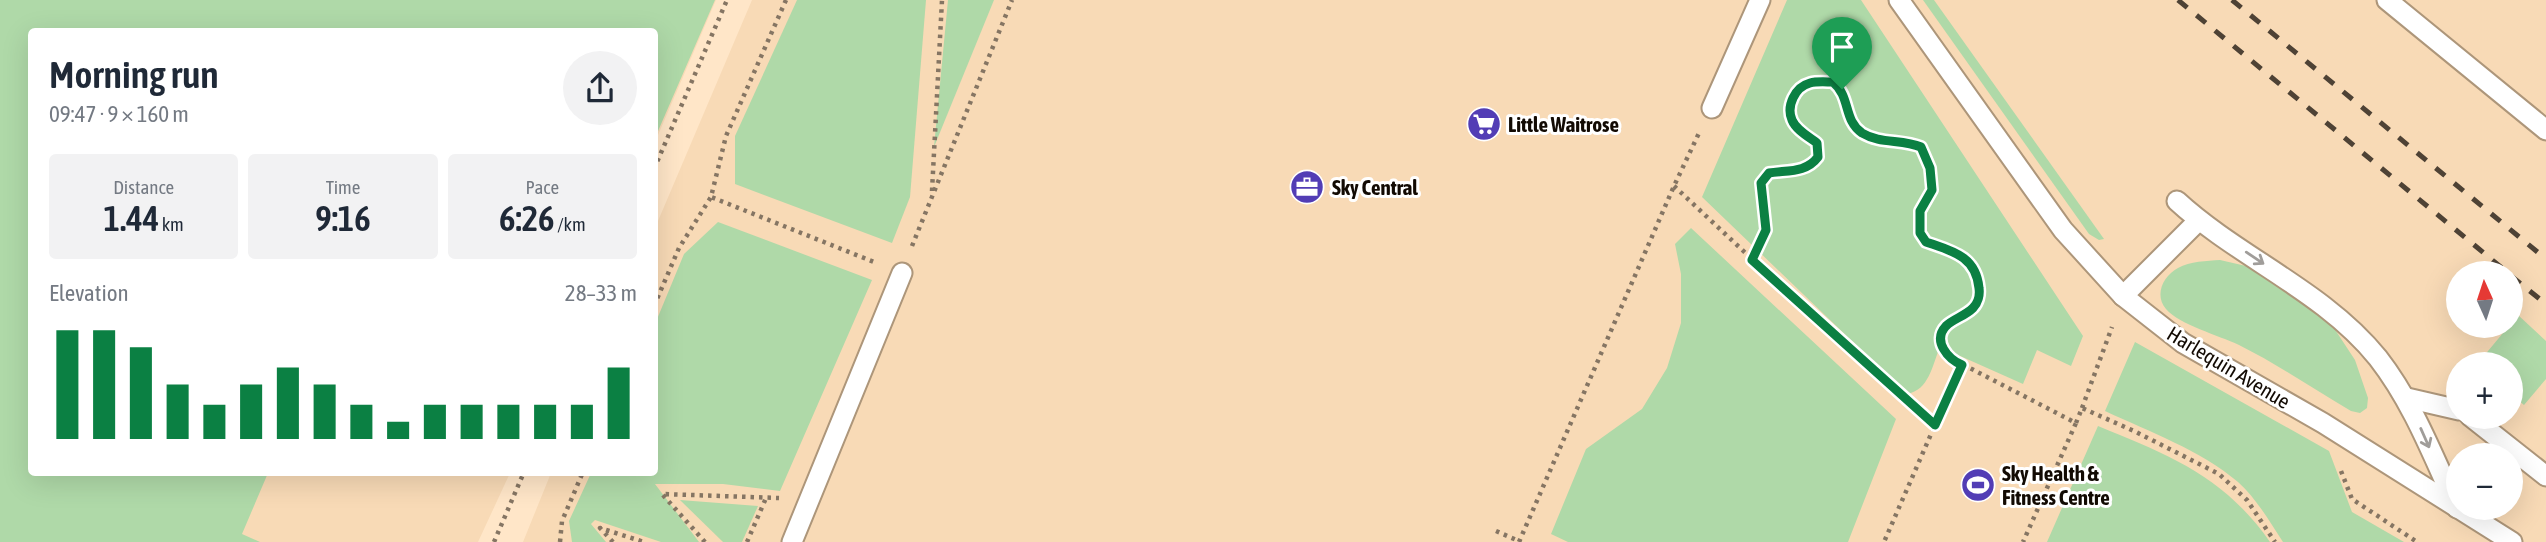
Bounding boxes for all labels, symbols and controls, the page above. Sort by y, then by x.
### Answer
pin [1812,17,1872,89]
icon: arrive [1823,28,1861,66]
button: share [563,51,637,125]
text: Morning run [49,53,219,96]
text: 09:47 · 9 × 160 m [49,101,189,127]
supermarket icon: Little Waitrose [1465,105,1503,143]
place label: Little Waitrose [1508,112,1619,136]
office icon: Sky Central [1288,168,1326,206]
place label: Sky Central [1332,175,1418,199]
text: Distance [113,176,174,198]
text: Time [326,176,360,198]
text: Pace [526,176,559,198]
text: 1.44 [104,198,159,238]
text: 9:16 [315,198,371,238]
text: 6:26 [499,198,555,238]
text: km [159,213,184,235]
text: /km [555,213,586,235]
one-way arrow [2245,251,2265,265]
north arrow [2446,261,2524,338]
map controls [2446,261,2523,520]
text: Elevation [49,280,129,306]
text: 28–33 m [565,280,637,306]
street label: Harlequin Avenue [2163,321,2295,413]
button: + [2446,352,2523,429]
one-way arrow [2419,427,2432,448]
button: − [2446,443,2523,520]
place label: Sky Health & Fitness Centre [2002,461,2110,509]
sports icon: Sky Health & Fitness Centre [1959,466,1997,504]

